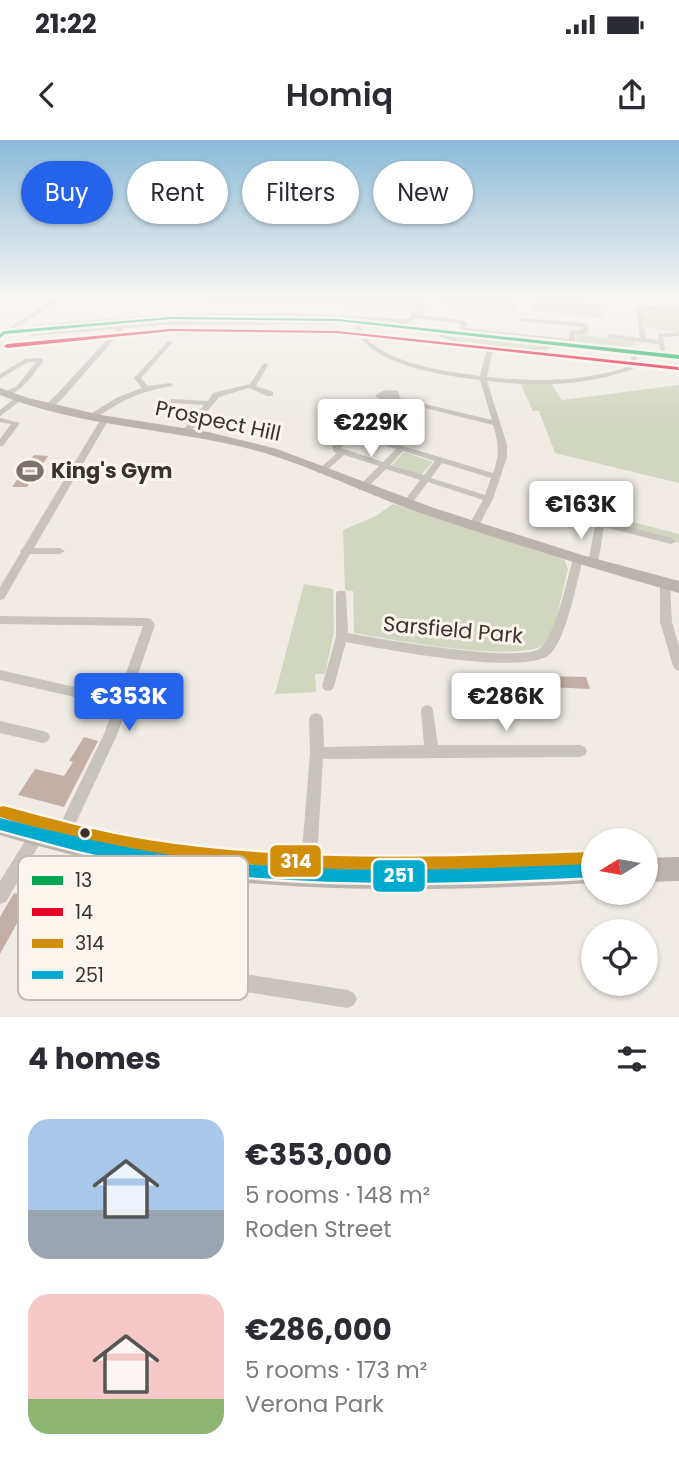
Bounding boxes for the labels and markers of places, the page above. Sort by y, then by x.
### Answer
pin: €229K [322,400,420,459]
sports icon: King's Gym [15,456,45,486]
place label: King's Gym [51,456,173,485]
pin: €163K [532,482,630,541]
pin: €353K [80,674,178,733]
pin: €286K [457,674,555,733]
unlabelled marker [78,826,92,840]

